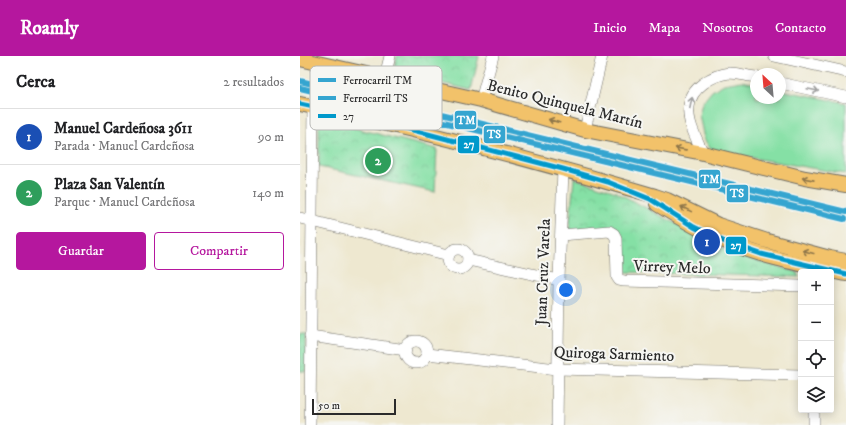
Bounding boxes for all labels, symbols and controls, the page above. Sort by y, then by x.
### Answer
text: Roamly [20,17,79,40]
text: Inicio [593,19,626,37]
text: Mapa [648,19,680,37]
text: Nosotros [702,19,753,37]
text: Contacto [775,19,826,37]
legend [310,66,442,130]
north arrow [750,68,786,104]
text: Cerca [16,71,55,93]
text: 2 resultados [223,74,284,90]
text: Ferrocarril TM [343,74,412,88]
street label: Benito Quinquela Martín [485,75,646,133]
one-way arrow [806,86,819,94]
text: Ferrocarril TS [343,92,408,106]
one-way arrow [687,97,695,110]
text: 27 [343,110,354,124]
line badge: TM [454,110,477,130]
text: TM [456,114,475,128]
one-way arrow [548,117,561,124]
text: Manuel Cardeñosa 3611 [54,119,193,138]
line badge: TS [483,125,506,144]
text: TS [486,128,501,142]
text: 1 [27,129,31,145]
text: 90 m [258,129,284,145]
line badge: 27 [457,135,480,154]
text: Parada · Manuel Cardeñosa [54,138,194,154]
text: 27 [464,138,475,152]
one-way arrow [675,145,688,153]
pin: 2 [365,146,391,176]
line badge: TM [698,169,721,189]
text: TM [700,173,719,187]
one-way arrow [801,174,814,182]
text: Plaza San Valentín [54,175,165,194]
line badge: TS [726,184,749,203]
text: 2 [26,185,32,201]
text: 140 m [252,185,284,201]
text: TS [729,187,744,201]
text: Parque · Manuel Cardeñosa [54,194,195,210]
one-way arrow [680,205,692,212]
street label: Juan Cruz Varela [531,218,555,328]
pin: 1 [694,227,720,257]
button: Guardar [16,232,146,270]
button: Compartir [154,232,284,270]
line badge: 27 [725,236,747,255]
text: 27 [731,239,742,253]
one-way arrow [802,248,815,255]
street label: Virrey Melo [632,256,711,278]
map controls [798,269,834,413]
button: + [798,269,834,305]
your location [556,280,576,300]
button: − [798,305,834,341]
button: locate [798,341,834,377]
street label: Quiroga Sarmiento [553,342,675,366]
button: layers [798,377,834,413]
scale bar [312,397,396,416]
text: 50 m [318,399,340,413]

